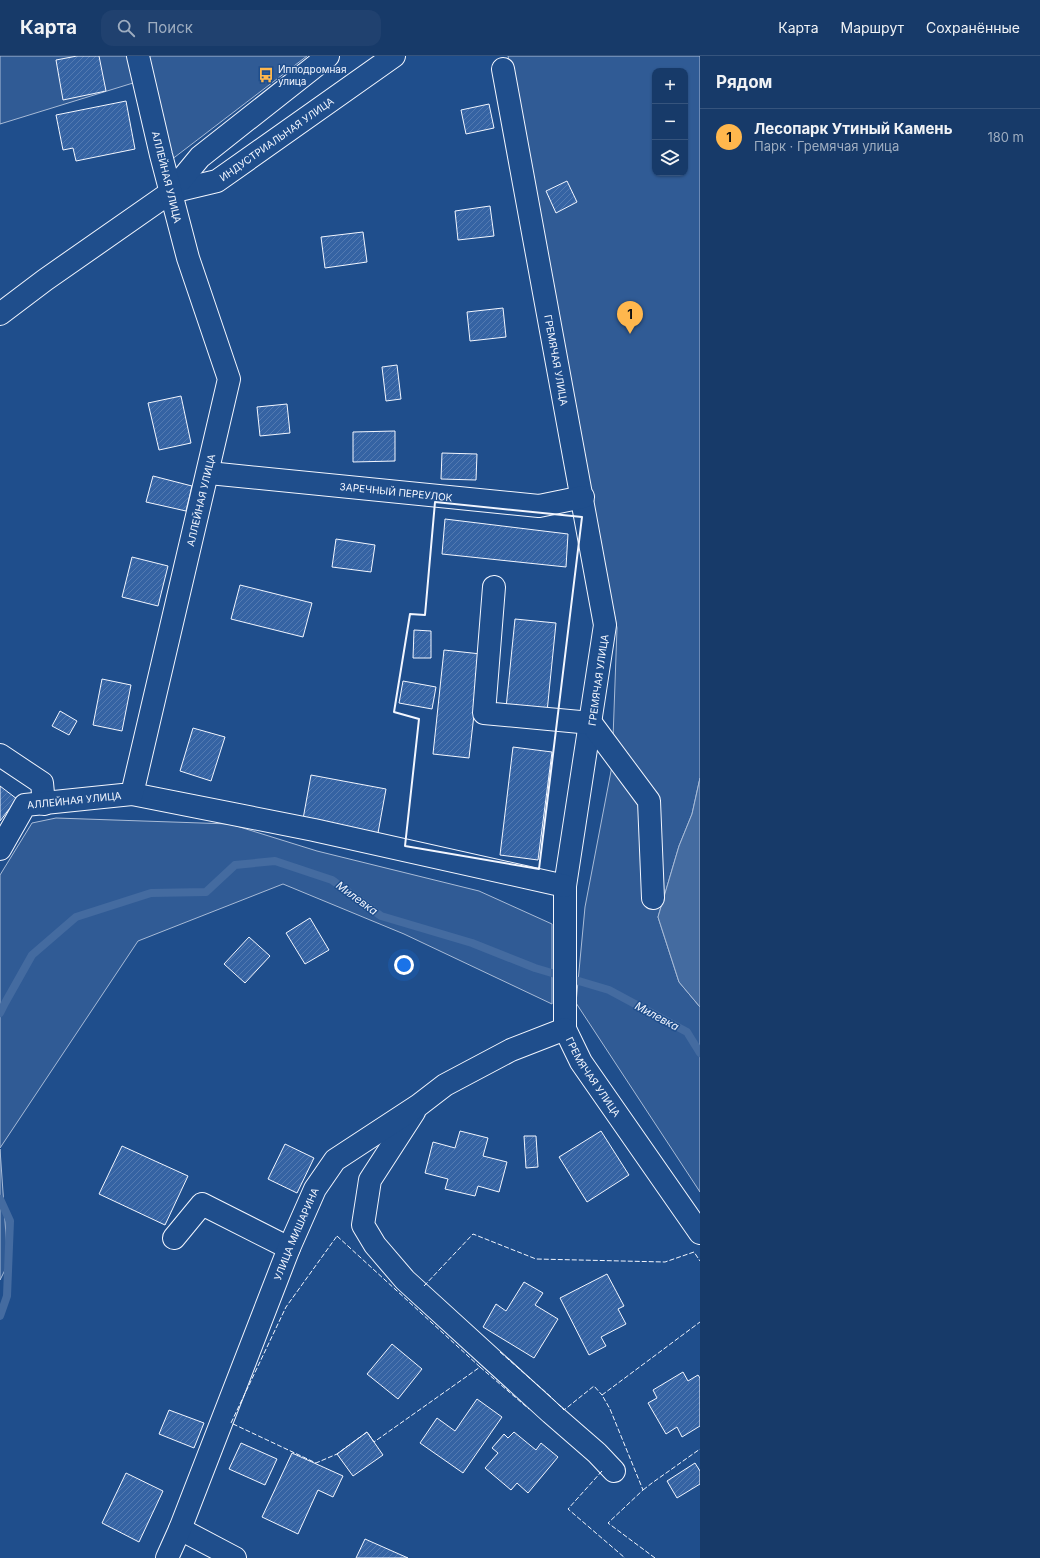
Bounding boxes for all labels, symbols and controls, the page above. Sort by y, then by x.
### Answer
search box [101,10,381,46]
text: Карта [20,16,77,39]
icon: search [115,17,137,39]
text: Поиск [147,18,193,37]
text: Карта [778,19,819,36]
text: Маршрут [841,19,904,36]
text: Сохранённые [926,19,1020,36]
place label: Ипподромная улица [278,63,346,87]
bus stop icon: Ипподромная улица [257,66,275,84]
map controls [652,68,688,176]
button: + [652,68,688,104]
text: Рядом [716,72,772,92]
street label: ИНДУСТРИАЛЬНАЯ УЛИЦА [217,95,336,183]
button: − [652,104,688,140]
text: Лесопарк Утиный Камень [754,119,953,138]
text: 1 [726,129,732,145]
text: 180 m [987,129,1024,145]
street label: АЛЛЕЙНАЯ УЛИЦА [150,130,185,224]
text: Парк · Гремячая улица [754,138,899,154]
button: layers [652,140,688,176]
pin: 1 [617,301,643,334]
street label: ГРЕМЯЧАЯ УЛИЦА [542,314,571,407]
street label: АЛЛЕЙНАЯ УЛИЦА [184,453,217,547]
street label: ЗАРЕЧНЫЙ ПЕРЕУЛОК [339,480,453,503]
street label: ГРЕМЯЧАЯ УЛИЦА [586,633,610,726]
street label: АЛЛЕЙНАЯ УЛИЦА [27,789,122,811]
water label: Милевка [333,878,381,918]
your location [394,955,414,975]
water label: Милевка [632,999,682,1034]
street label: ГРЕМЯЧАЯ УЛИЦА [564,1035,623,1119]
street label: УЛИЦА МИШАРИНА [271,1185,321,1282]

